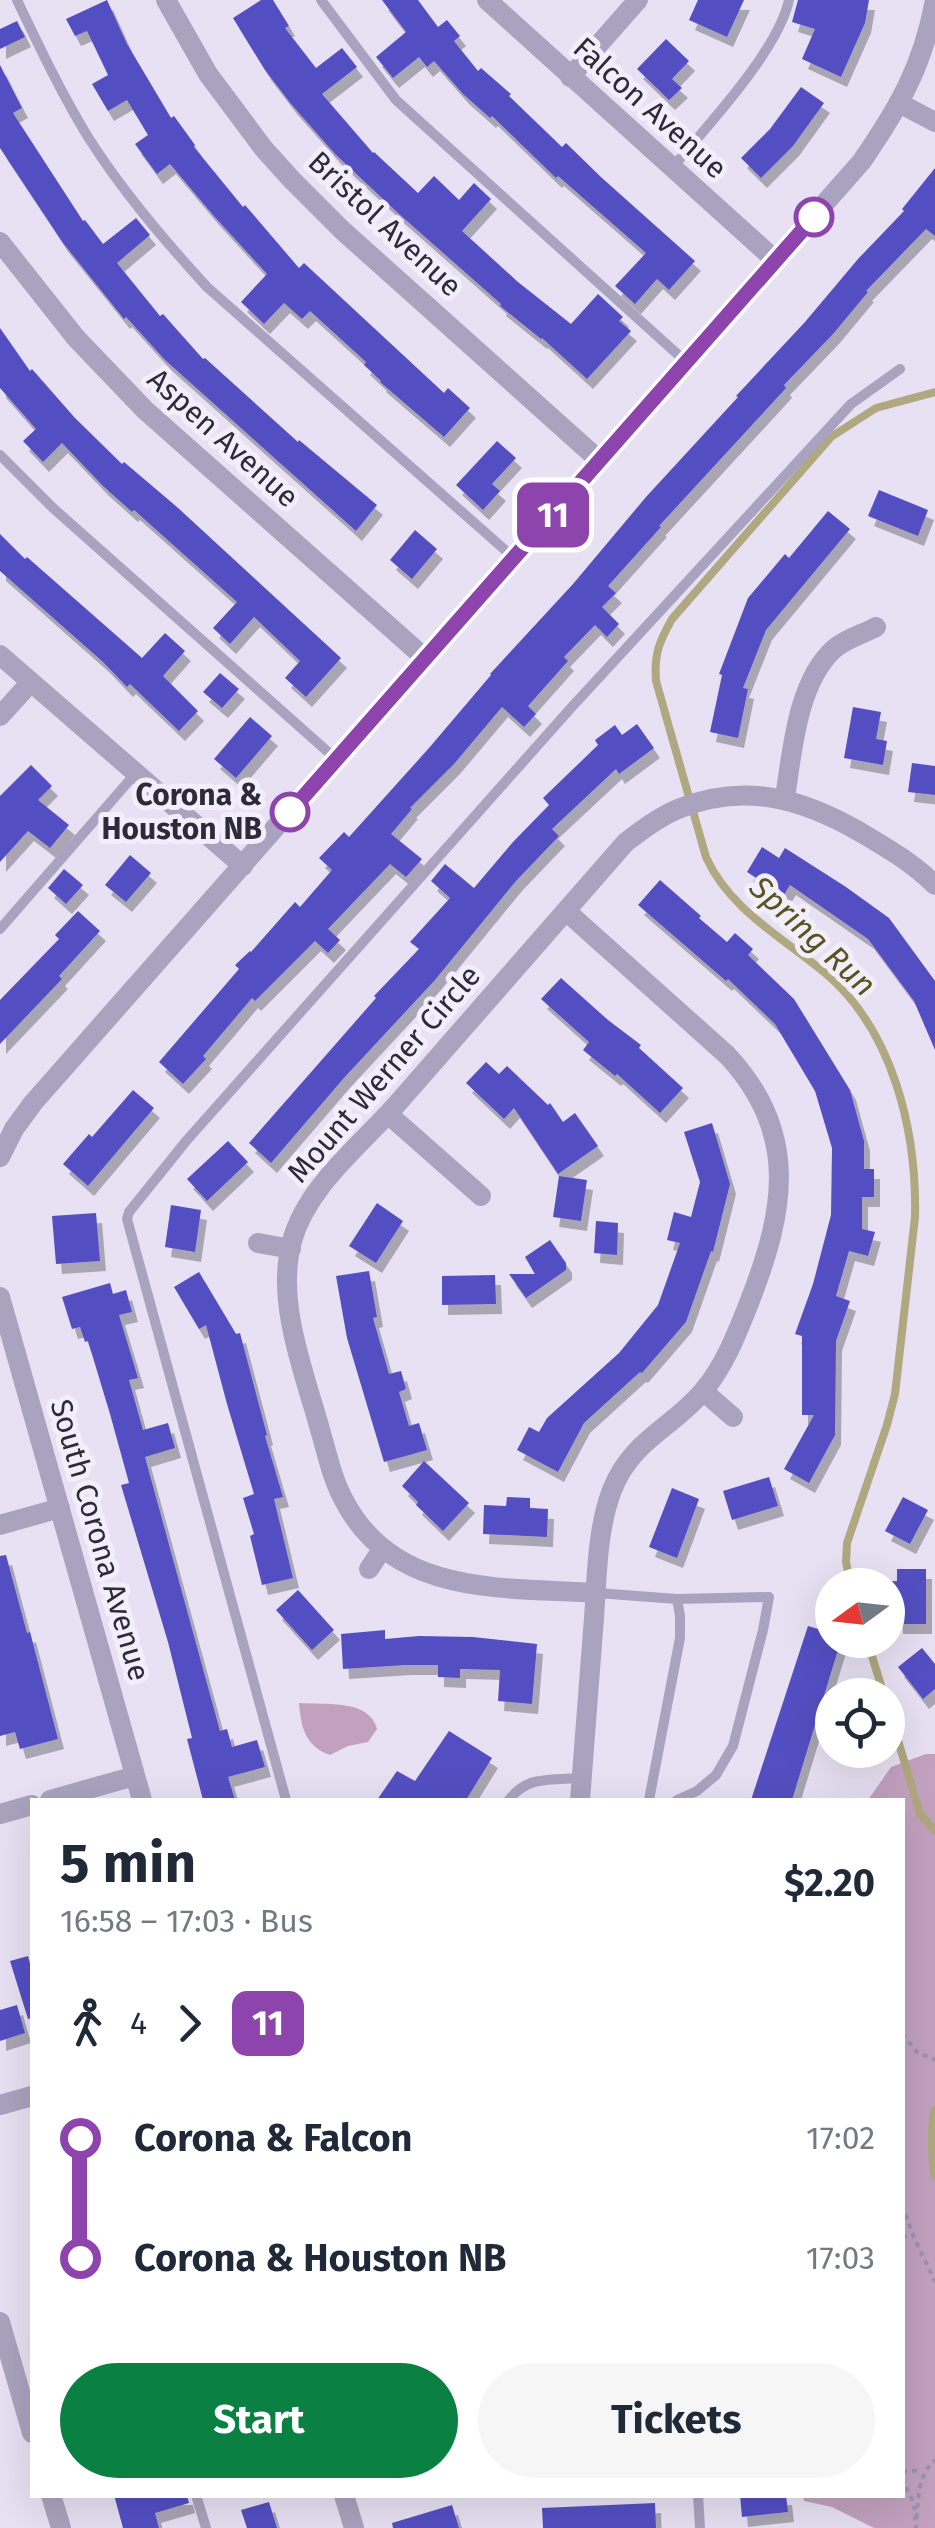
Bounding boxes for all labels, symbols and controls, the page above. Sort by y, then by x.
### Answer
street label: Falcon Avenue [566,30,734,186]
street label: Bristol Avenue [301,144,469,304]
unlabelled marker [795,198,833,236]
street label: Aspen Avenue [140,361,306,515]
line badge: 11 [508,482,598,548]
text: 11 [537,494,569,536]
place label: Corona & Houston NB [101,777,262,847]
marker: Corona & Houston NB [271,793,309,831]
water label: Spring Run [741,867,884,1004]
street label: Mount Werner Circle [280,958,488,1190]
street label: South Corona Avenue [43,1395,157,1685]
north arrow [815,1568,905,1658]
map controls [815,1568,905,1768]
button: locate [815,1678,905,1768]
text: 5 min [60,1831,196,1897]
text: $2.20 [784,1860,875,1906]
text: 16:58 – 17:03 · Bus [60,1902,313,1940]
icon: walk [60,1996,115,2051]
icon: forward [162,1996,217,2051]
text: 11 [252,2002,284,2044]
text: 4 [130,2004,147,2042]
text: Corona & Falcon [134,2115,413,2161]
text: 17:02 [806,2119,875,2157]
text: Corona & Houston NB [134,2235,507,2281]
text: 17:03 [806,2239,875,2277]
button: Start [60,2363,458,2478]
button: Tickets [478,2363,875,2478]

